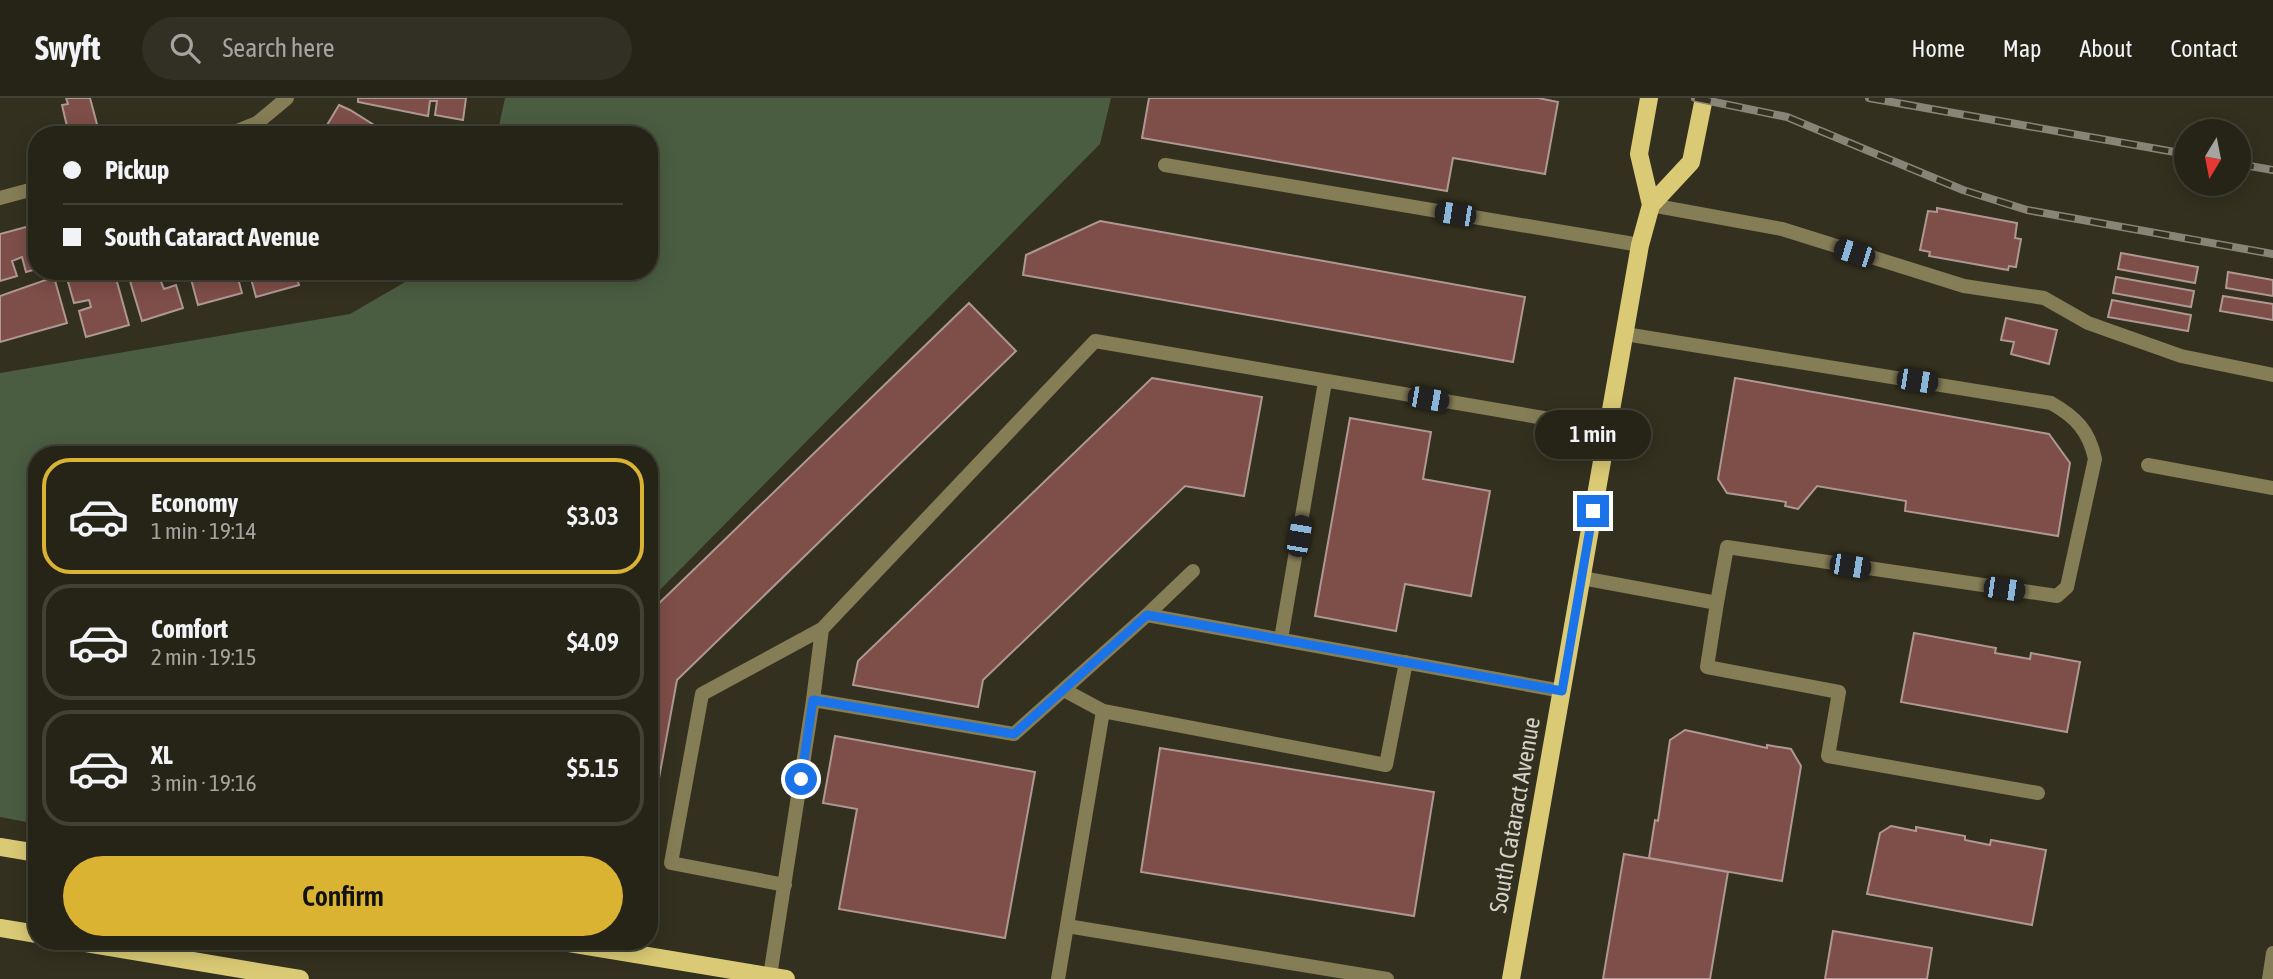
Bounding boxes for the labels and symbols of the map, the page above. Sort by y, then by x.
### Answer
north arrow [2174,119,2250,196]
car [1433,200,1478,228]
car [1831,237,1878,269]
car [1895,367,1940,395]
car [1406,385,1451,413]
callout: 1 min [1535,410,1651,458]
route end [1577,495,1609,527]
car [1286,513,1313,559]
car [1828,552,1873,580]
car [1982,576,2027,602]
street label: South Cataract Avenue [1484,715,1545,915]
route start [785,763,817,795]

